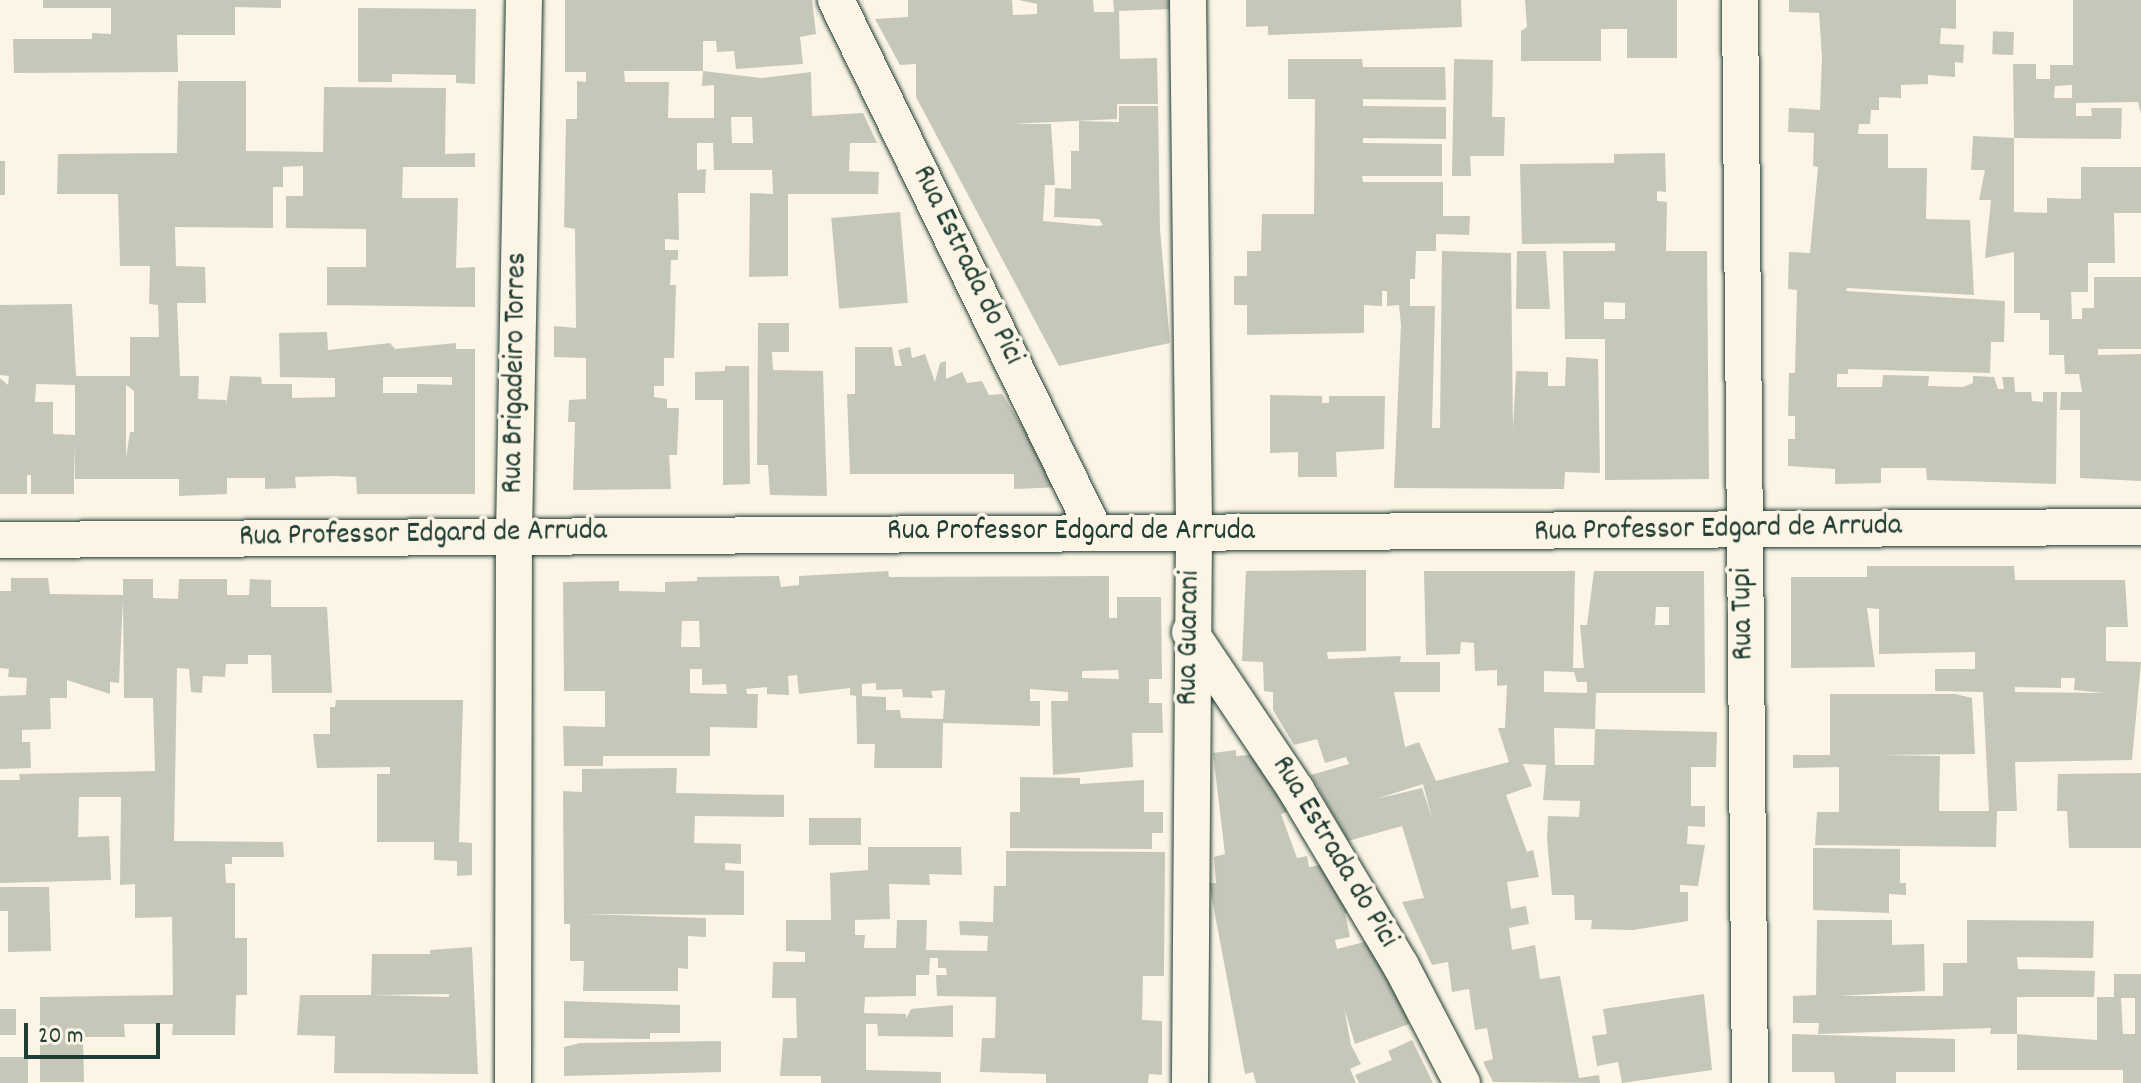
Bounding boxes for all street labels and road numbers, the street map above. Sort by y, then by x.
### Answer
street label: Rua Estrada do Pici [902,161,1030,371]
street label: Rua Brigadeiro Torres [497,252,537,494]
street label: Rua Professor Edgard de Arruda [1534,510,1902,552]
street label: Rua Professor Edgard de Arruda [239,515,607,557]
street label: Rua Professor Edgard de Arruda [887,515,1255,551]
street label: Rua Tupi [1726,567,1764,661]
street label: Rua Guarani [1172,570,1210,706]
street label: Rua Estrada do Pici [1262,751,1404,955]

